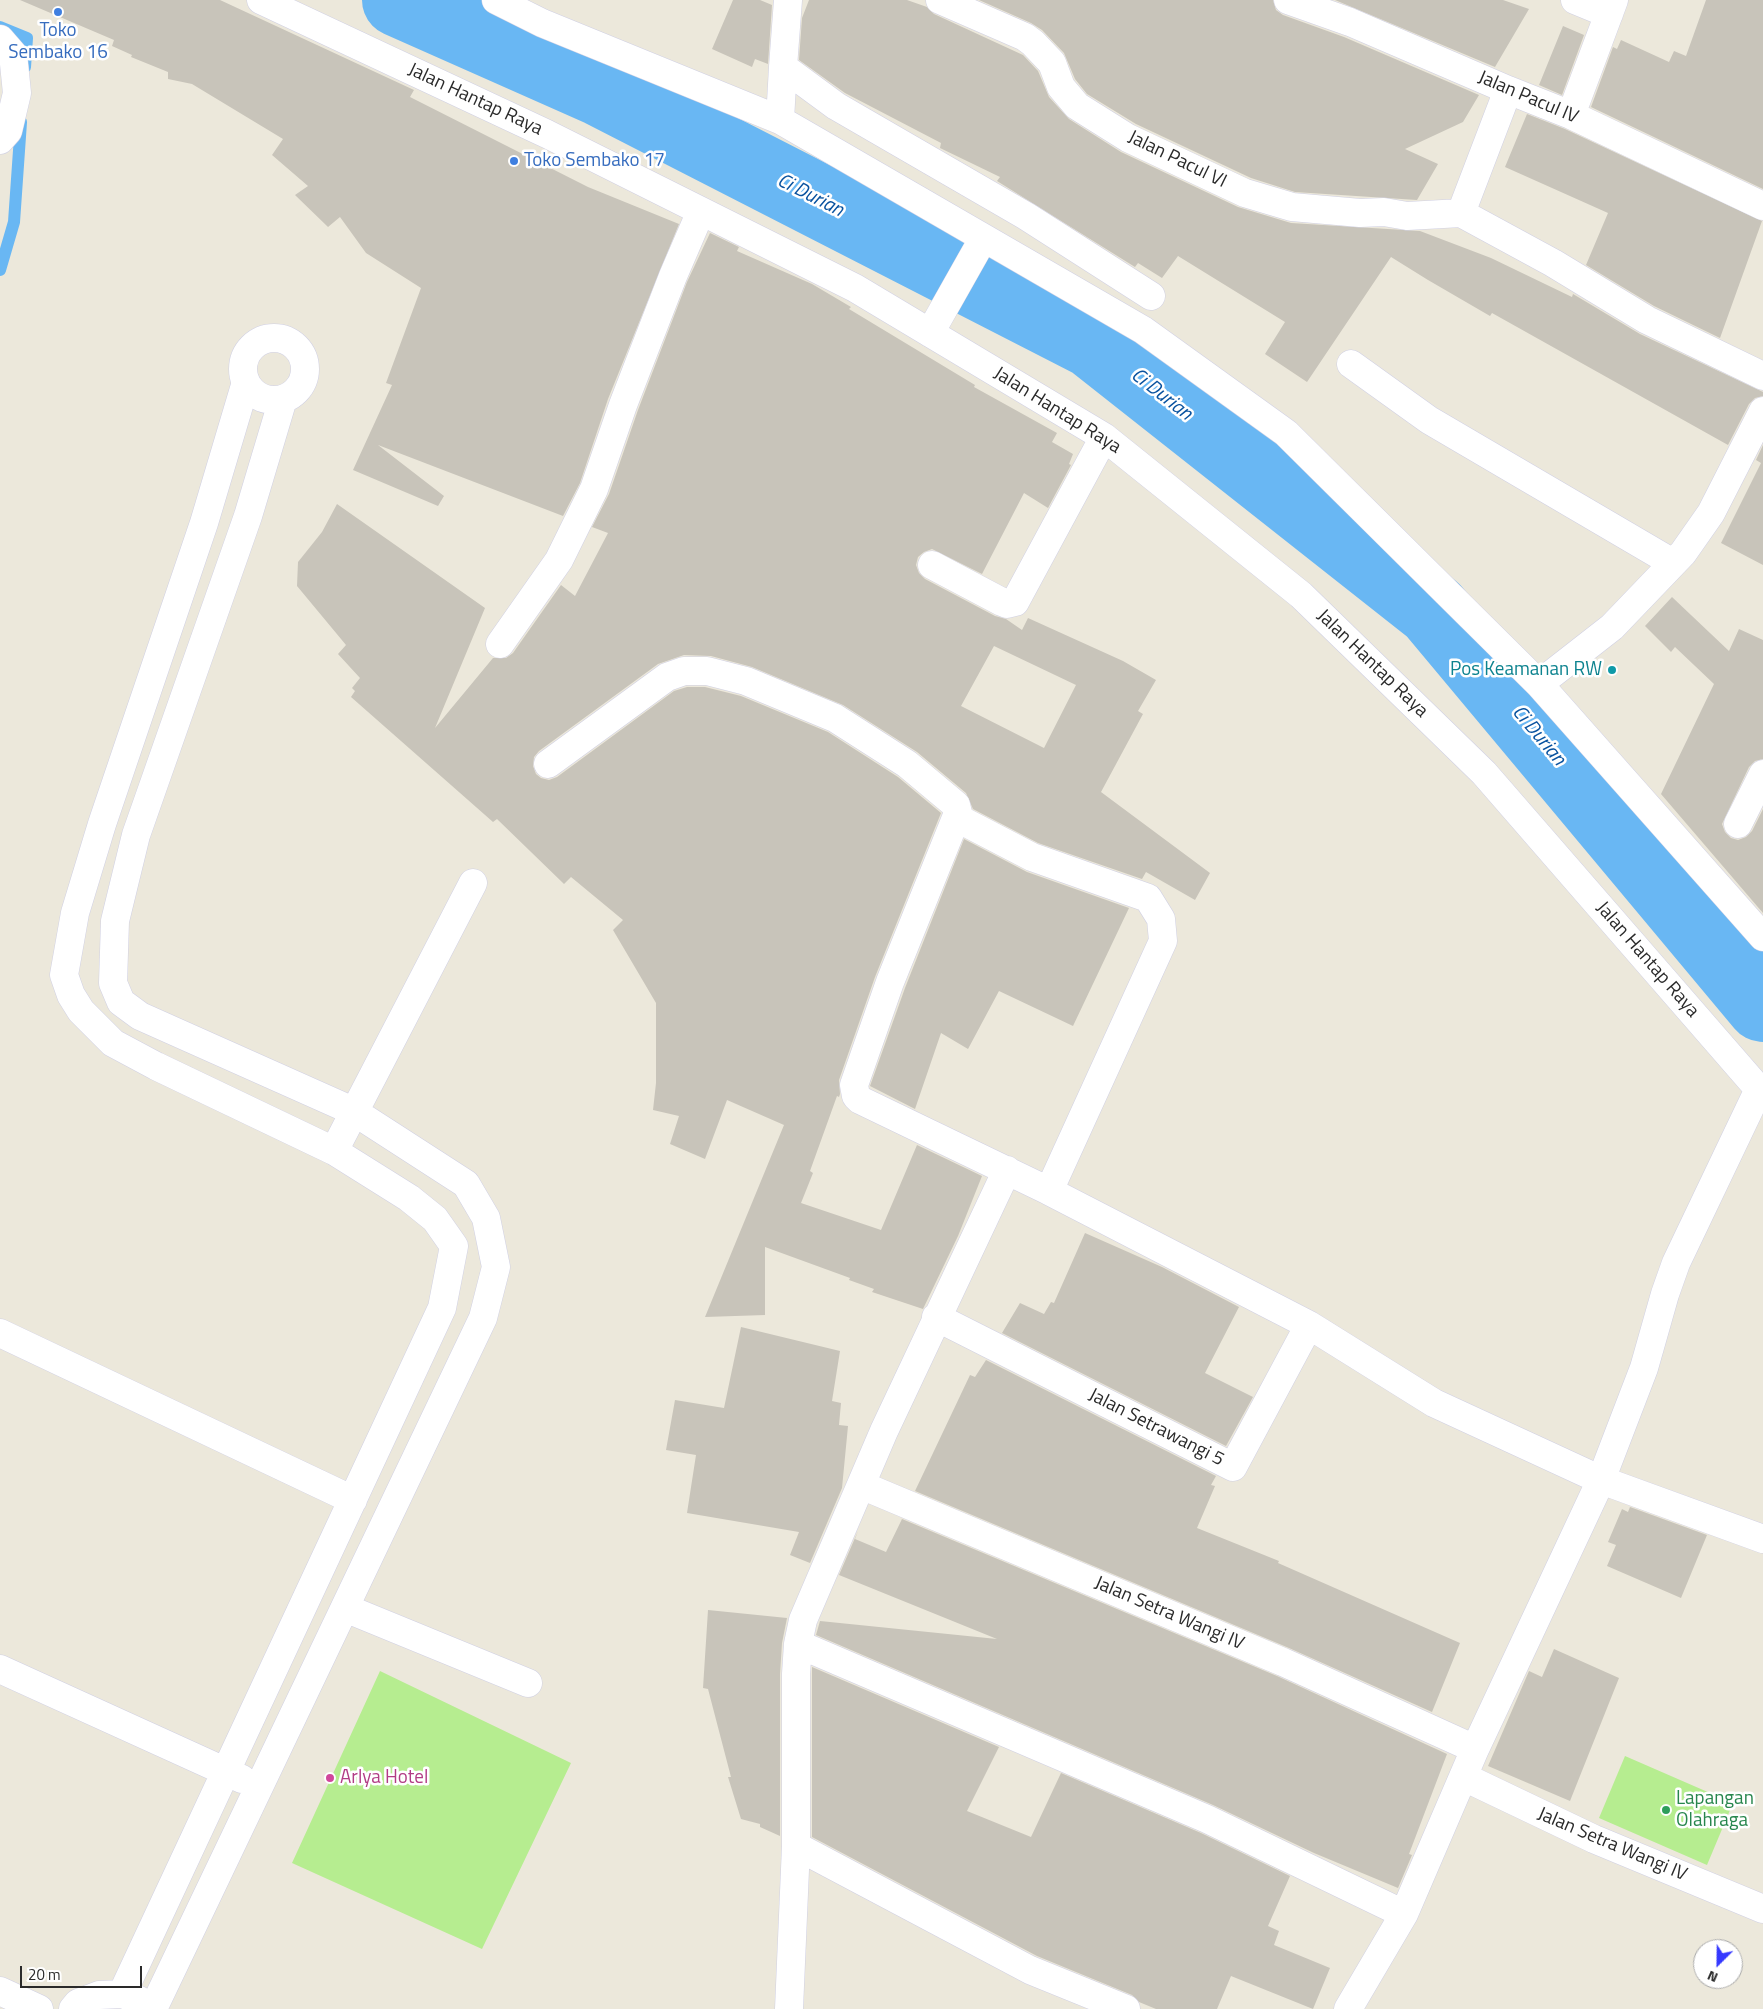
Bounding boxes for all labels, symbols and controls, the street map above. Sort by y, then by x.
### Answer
marker: Toko Sembako 16 [52,6,64,18]
place label: Toko Sembako 16 [8,20,108,64]
street label: Jalan Hantap Raya [404,59,546,141]
street label: Jalan Pacul IV [1474,67,1582,129]
street label: Jalan Pacul VI [1124,126,1230,194]
place label: Toko Sembako 17 [524,150,665,172]
marker: Toko Sembako 17 [508,155,520,167]
water label: Ci Durian [773,169,847,223]
street label: Jalan Hantap Raya [989,363,1125,459]
water label: Ci Durian [1126,364,1196,426]
street label: Jalan Hantap Raya [1312,605,1432,723]
place label: Pos Keamanan RW [1450,659,1602,681]
marker: Pos Keamanan RW [1606,664,1618,676]
water label: Ci Durian [1506,701,1570,771]
street label: Jalan Hantap Raya [1591,897,1703,1023]
street label: Jalan Setrawangi 5 [1085,1384,1227,1472]
street label: Jalan Setra Wangi IV [1091,1572,1247,1656]
place label: Arlya Hotel [340,1767,428,1789]
marker: Arlya Hotel [324,1772,336,1784]
place label: Lapangan Olahraga [1676,1788,1754,1832]
street label: Jalan Setra Wangi IV [1534,1803,1690,1887]
marker: Lapangan Olahraga [1660,1804,1672,1816]
north arrow [1693,1939,1743,1989]
scale bar [22,1956,145,1988]
text: 20 m [28,1963,61,1986]
text: N [1704,1966,1721,1989]

